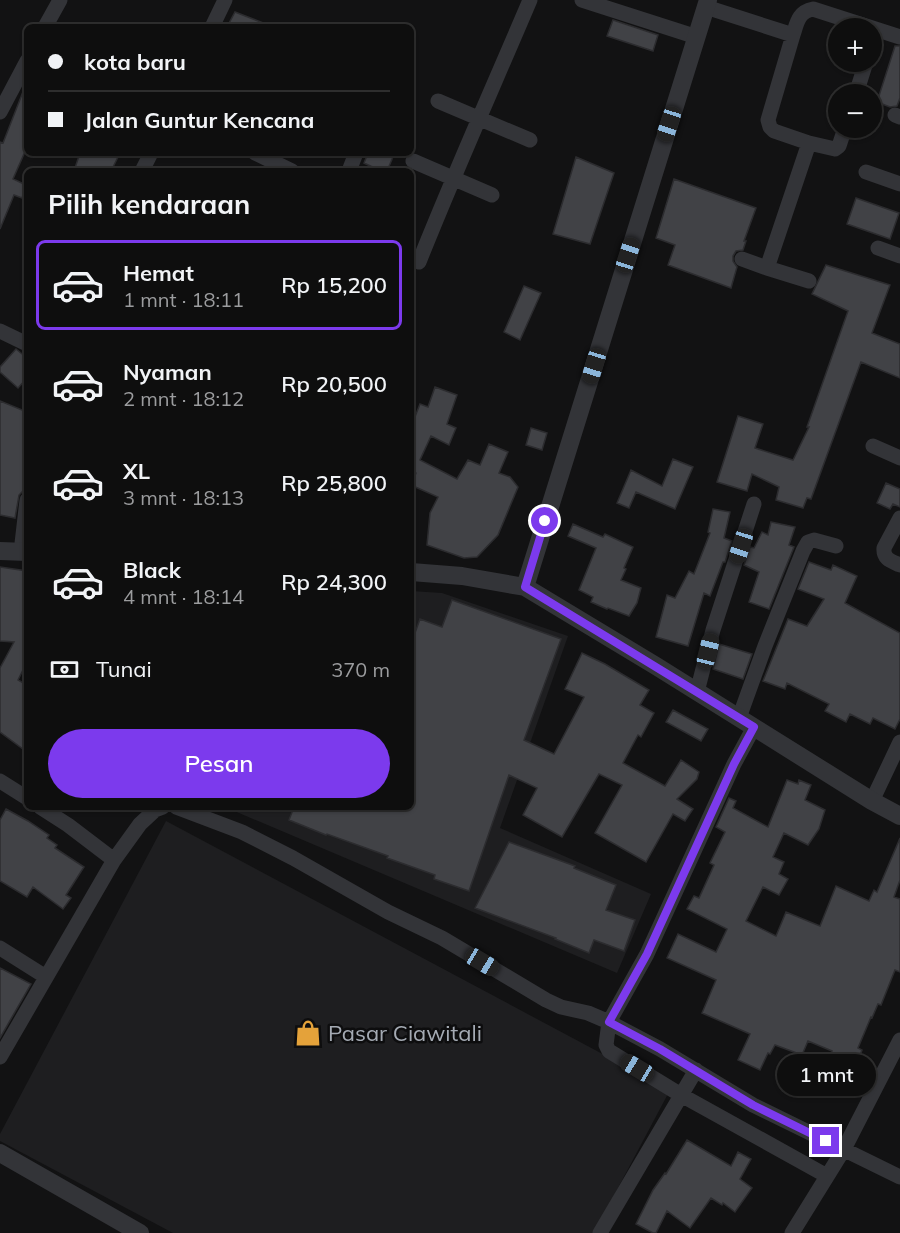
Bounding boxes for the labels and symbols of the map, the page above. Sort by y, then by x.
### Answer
car [655,104,683,144]
car [614,235,642,275]
car [580,346,608,386]
route start [531,507,558,534]
car [727,526,755,566]
car [695,631,721,671]
car [462,945,502,979]
shop icon: Pasar Ciawitali [293,1018,323,1048]
place label: Pasar Ciawitali [328,1019,482,1047]
car [617,1051,657,1085]
callout: 1 mnt [776,1054,876,1096]
route end [812,1127,839,1154]

